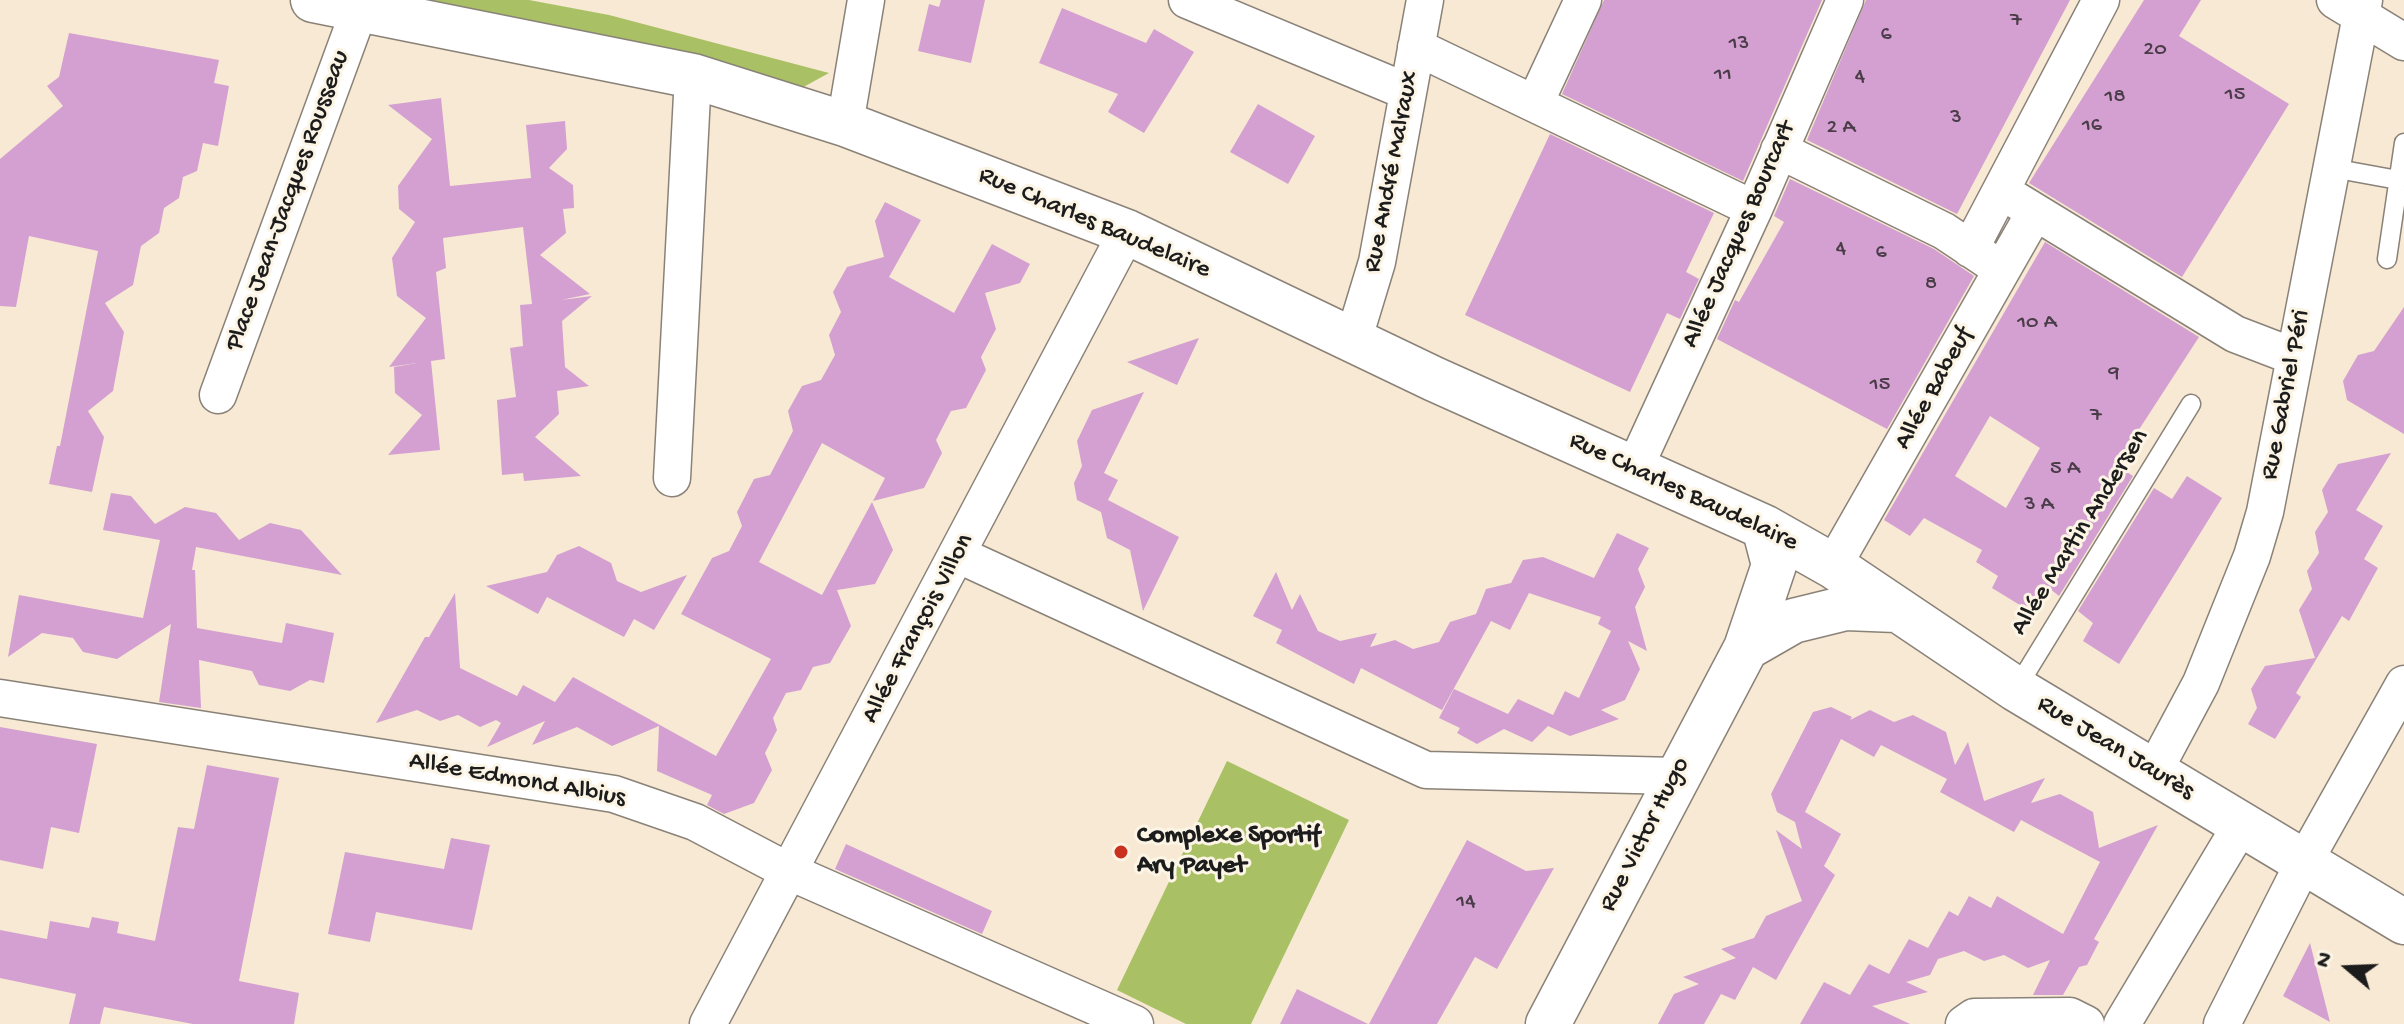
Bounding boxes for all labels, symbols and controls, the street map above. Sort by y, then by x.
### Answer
house number: 7 [2010,9,2022,35]
house number: 6 [1880,23,1892,49]
house number: 13 [1729,32,1749,58]
house number: 20 [2143,38,2167,64]
street label: Place Jean-Jacques Rousseau [220,46,358,356]
house number: 11 [1714,63,1732,89]
house number: 4 [1855,65,1865,91]
street label: Rue André Malraux [1358,68,1428,276]
house number: 15 [2225,83,2245,109]
house number: 18 [2105,85,2125,111]
house number: 3 [1950,106,1962,132]
house number: 16 [2082,114,2102,140]
house number: 2 A [1827,116,1855,142]
street label: Allée Jacques Bourcart [1676,117,1804,353]
street label: Rue Charles Baudelaire [973,161,1215,287]
house number: 4 [1836,237,1846,263]
house number: 6 [1875,241,1887,267]
house number: 8 [1925,272,1937,298]
street label: Rue Gabriel Péri [2255,307,2319,483]
house number: 10 A [2017,311,2057,337]
street label: Allée Babeuf [1889,322,1981,456]
house number: 9 [2108,362,2120,388]
house number: 15 [1870,373,1890,399]
house number: 7 [2090,404,2102,430]
street label: Allée Martin Andersen [2005,424,2157,642]
street label: Rue Charles Baudelaire [1564,426,1802,560]
house number: 5 A [2050,457,2080,483]
house number: 3 A [2024,493,2054,519]
street label: Allée François Villon [856,529,982,729]
street label: Rue Jean Jaurès [2031,690,2199,808]
street label: Allée Edmond Albius [406,747,628,815]
street label: Rue Victor Hugo [1594,753,1698,917]
place label: Complexe Sportif Ary Payet [1137,821,1320,882]
marker: Complexe Sportif Ary Payet [1112,843,1130,861]
house number: 14 [1456,890,1476,916]
north arrow [2308,928,2388,1008]
text: N [2311,949,2340,971]

